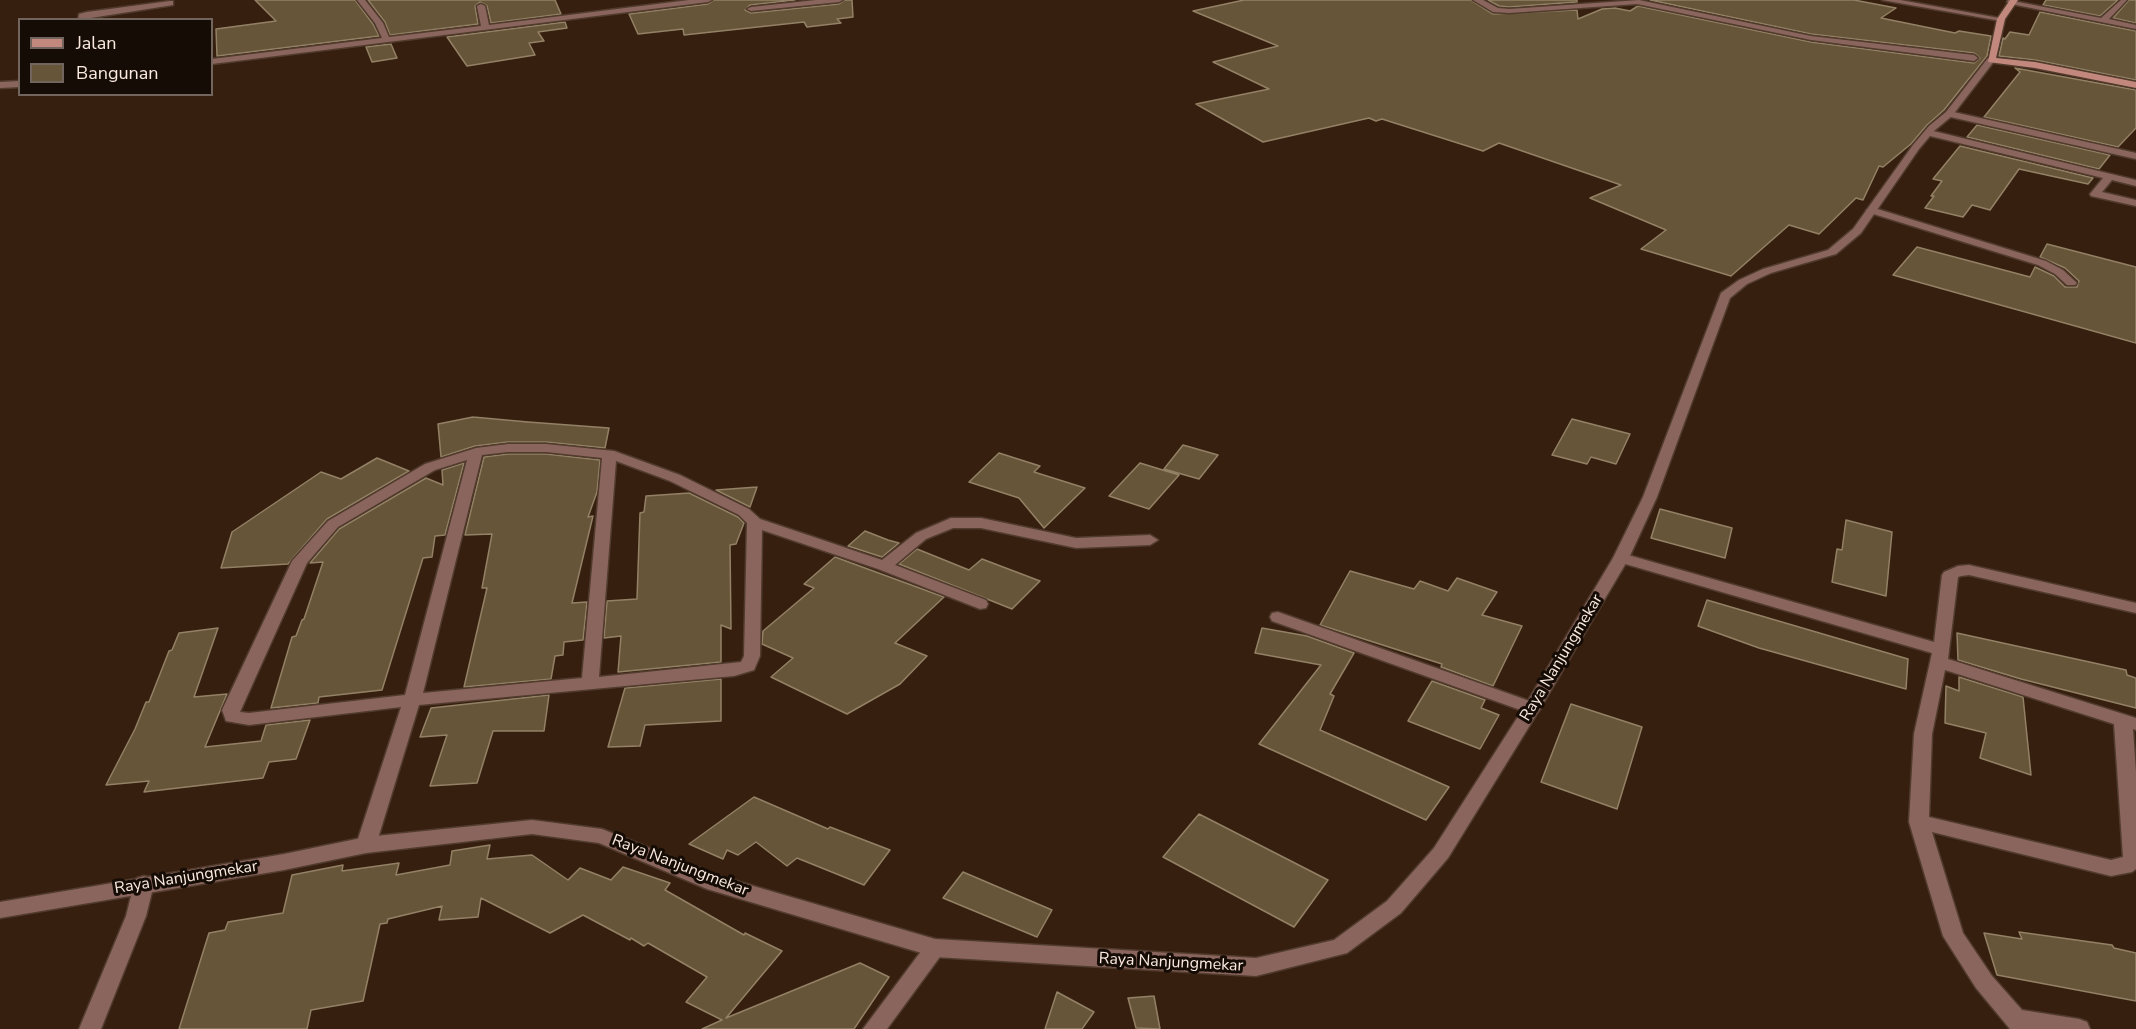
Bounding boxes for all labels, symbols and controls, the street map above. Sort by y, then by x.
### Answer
legend [18,18,213,96]
text: Jalan [76,31,116,55]
text: Bangunan [76,61,159,85]
street label: Raya Nanjungmekar [1517,591,1607,725]
street label: Raya Nanjungmekar [609,831,751,901]
street label: Raya Nanjungmekar [113,857,259,899]
street label: Raya Nanjungmekar [1098,950,1244,976]

